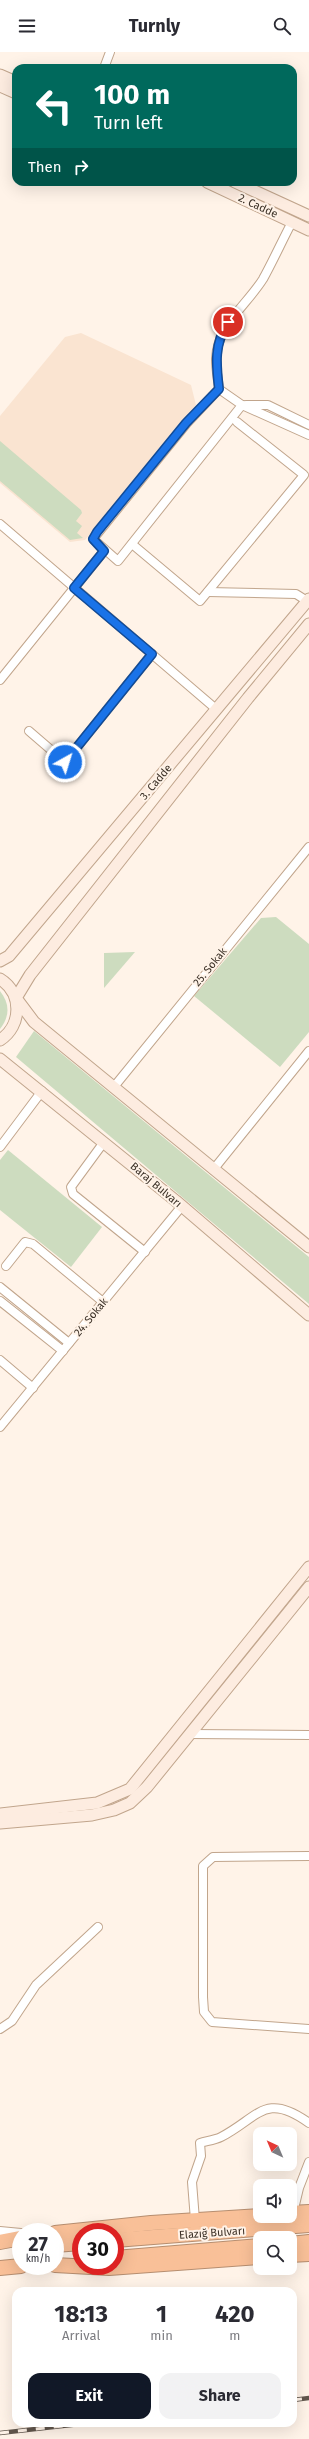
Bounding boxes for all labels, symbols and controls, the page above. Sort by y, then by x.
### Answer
icon: menu [16,15,38,37]
text: Turnly [129,15,180,37]
icon: search [271,15,293,37]
text: 100 m [94,78,170,111]
icon: left [28,80,80,132]
text: Turn left [94,112,163,134]
icon: right [70,156,92,178]
text: Then [28,158,62,176]
street label: 2. Cadde [236,191,280,221]
pin [211,305,245,339]
icon: arrive [217,311,239,333]
position arrow [44,741,86,783]
street label: 3. Cadde [137,762,175,802]
street label: 25. Sokak [190,945,230,989]
street label: Baraj Bulvarı [128,1160,184,1210]
street label: 24. Sokak [71,1295,111,1339]
north arrow [253,2127,297,2171]
map controls [253,2127,297,2275]
button: sound [253,2179,297,2223]
speed limit sign: 30 [72,2223,124,2275]
street label: Elazığ Bulvarı [178,2224,246,2242]
button: search [253,2231,297,2275]
text: 27 [28,2232,48,2256]
text: km/h [26,2253,50,2265]
text: 18:13 [54,2300,108,2328]
text: 1 [156,2300,167,2328]
text: 420 [215,2300,255,2328]
text: Arrival [62,2328,100,2343]
text: min [150,2328,173,2343]
text: m [229,2328,240,2343]
button: Exit [28,2373,151,2419]
button: Share [159,2373,281,2419]

